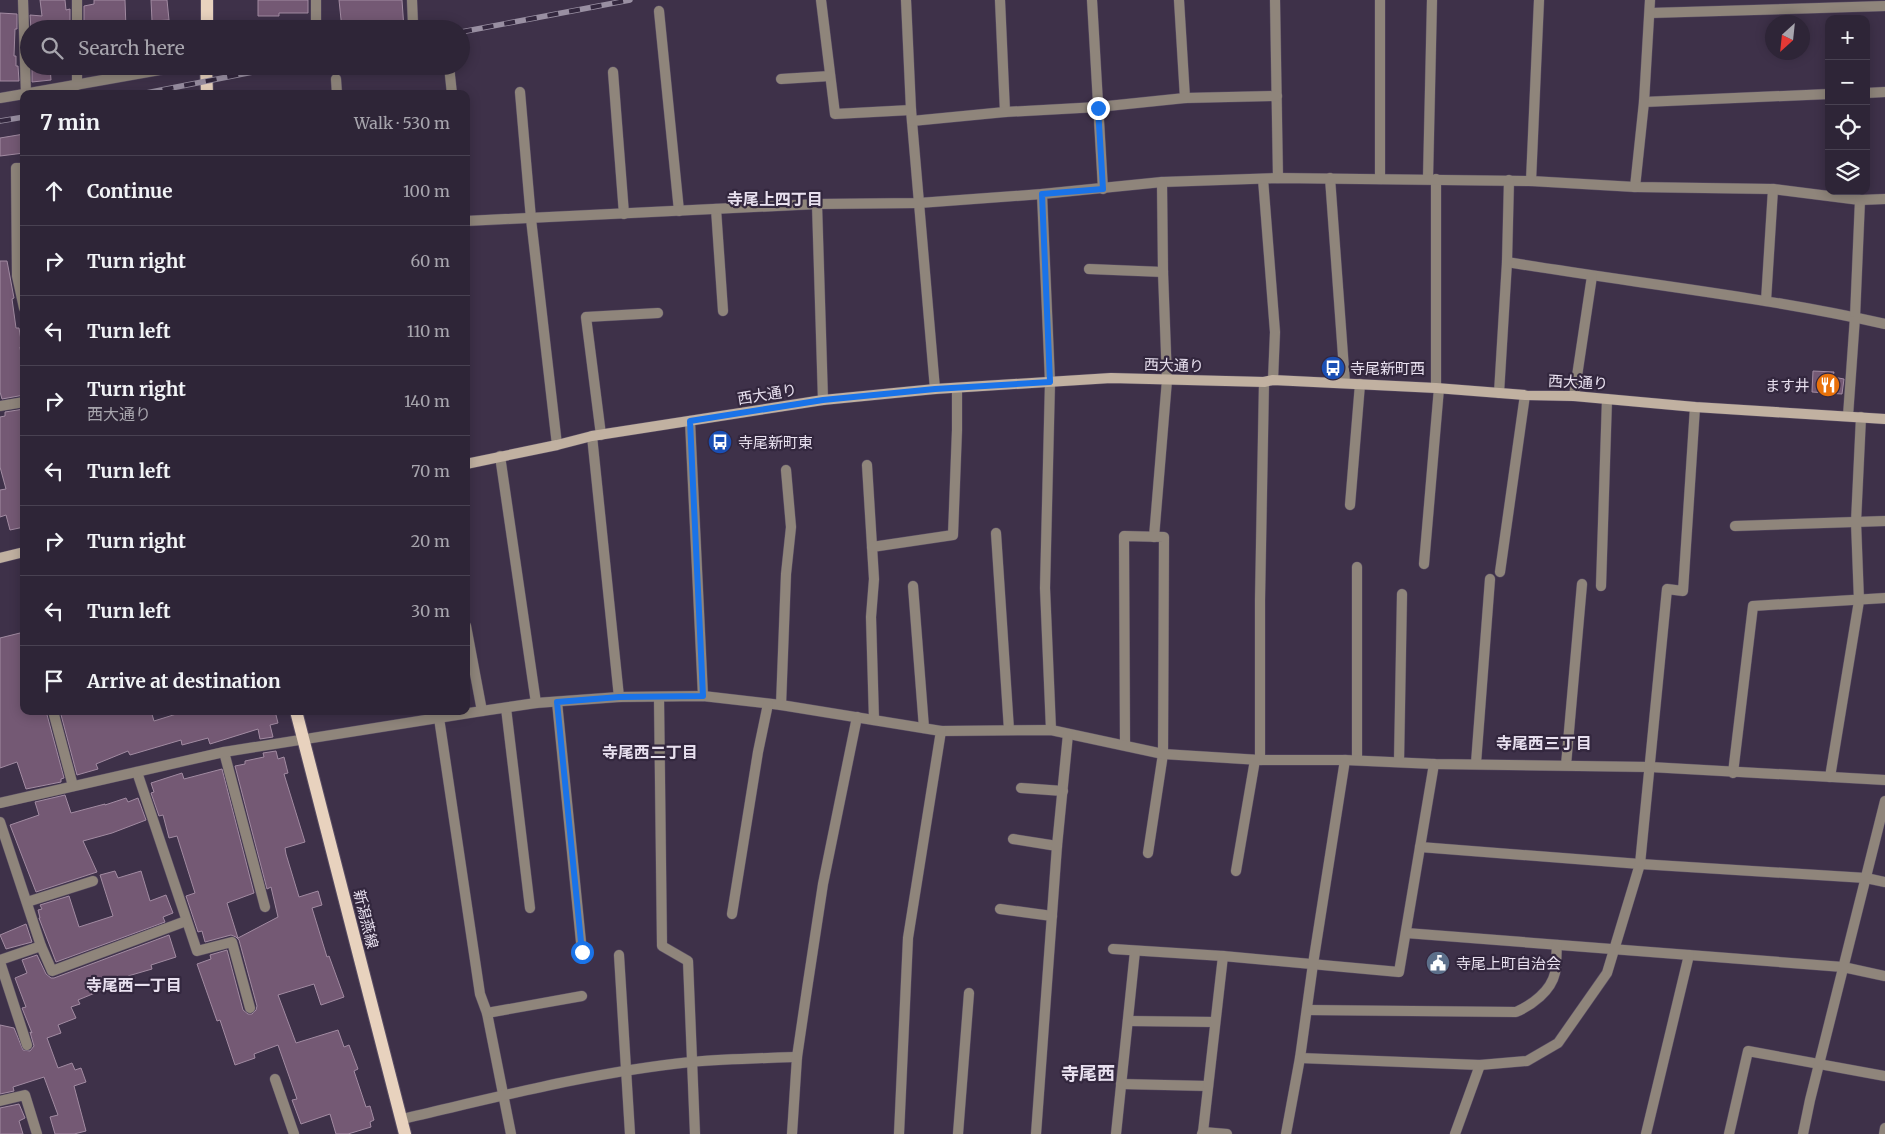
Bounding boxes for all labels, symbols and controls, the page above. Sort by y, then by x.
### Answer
north arrow [1765,15,1810,60]
map controls [1825,15,1870,195]
button: + [1825,15,1870,60]
search box [20,20,470,75]
icon: search [38,34,66,62]
text: Search here [78,36,185,60]
button: − [1825,60,1870,105]
route end [1087,97,1110,120]
button: locate [1825,105,1870,150]
text: 7 min [40,109,100,136]
text: Walk · 530 m [354,113,450,133]
button: layers [1825,150,1870,195]
icon: ahead [40,177,68,205]
text: Continue [87,179,173,203]
text: 100 m [403,181,450,201]
district label: 寺尾上四丁目 [727,189,823,209]
icon: right [40,247,68,275]
text: Turn right [87,249,186,273]
text: 60 m [410,251,450,271]
icon: left [40,317,68,345]
text: Turn left [87,319,171,343]
text: 110 m [407,321,450,341]
street label: 西大通り [1144,354,1204,376]
bus stop icon: 寺尾新町西 [1320,355,1346,381]
place label: 寺尾新町西 [1350,359,1425,378]
street label: 西大通り [1548,371,1608,393]
restaurant icon: ます井 [1815,372,1841,398]
place label: ます井 [1765,376,1810,395]
text: Turn right [87,377,186,401]
street label: 西大通り [736,380,798,408]
icon: right [40,387,68,415]
text: 140 m [404,391,450,411]
text: 西大通り [87,404,151,424]
bus stop icon: 寺尾新町東 [707,429,733,455]
place label: 寺尾新町東 [738,433,813,452]
icon: left [40,457,68,485]
text: Turn left [87,459,171,483]
text: 70 m [411,461,450,481]
icon: right [40,527,68,555]
text: Turn right [87,529,186,553]
text: 20 m [411,531,450,551]
icon: left [40,597,68,625]
text: Turn left [87,599,171,623]
text: 30 m [411,601,450,621]
icon: arrive [40,667,68,695]
text: Arrive at destination [87,669,281,693]
district label: 寺尾西三丁目 [1496,733,1592,753]
district label: 寺尾西二丁目 [602,742,698,762]
street label: 新潟燕線 [350,888,382,950]
route start [571,941,594,964]
public building icon: 寺尾上町自治会 [1425,950,1451,976]
place label: 寺尾上町自治会 [1456,954,1561,973]
district label: 寺尾西一丁目 [86,975,182,995]
district label: 寺尾西 [1061,1062,1115,1085]

